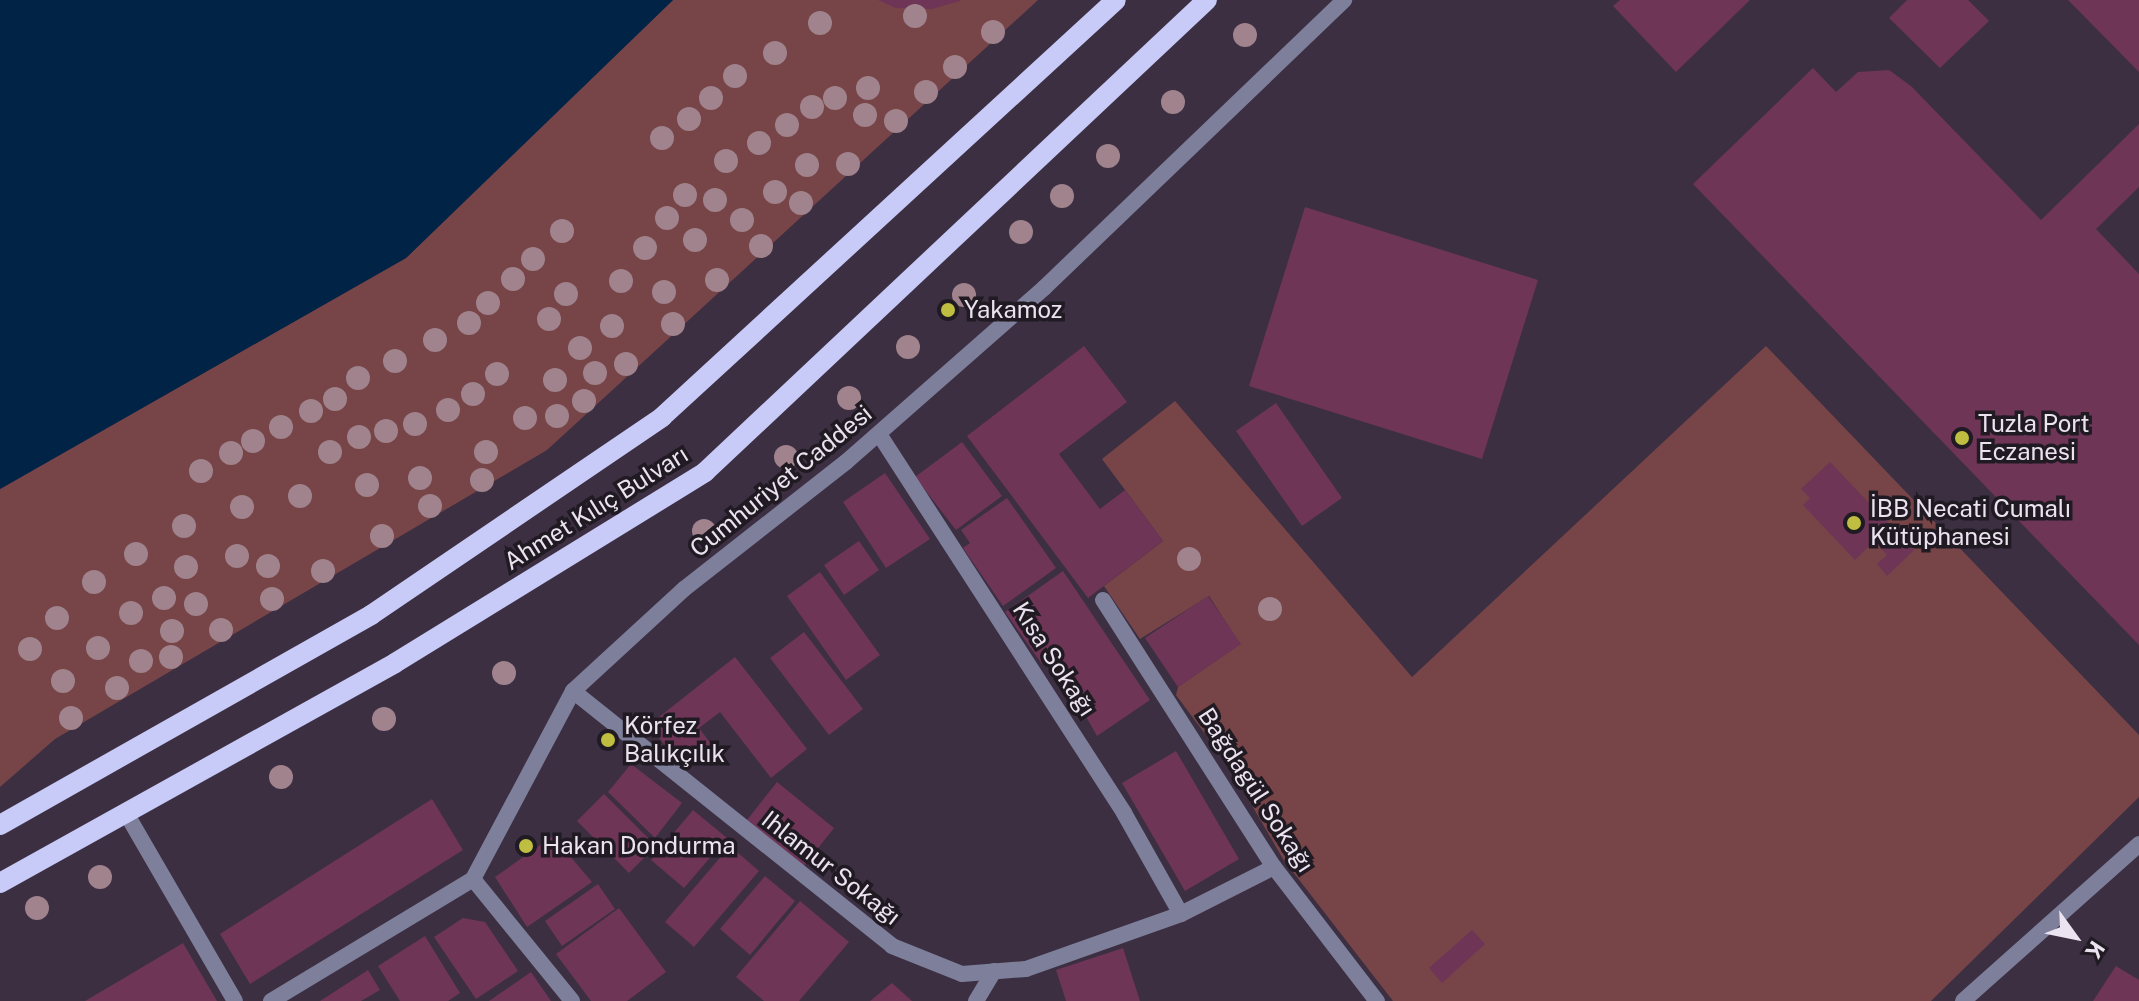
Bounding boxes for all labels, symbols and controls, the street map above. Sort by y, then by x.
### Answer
place label: Yakamoz [964,296,1062,324]
marker: Yakamoz [939,301,957,319]
street label: Cumhuriyet Caddesi [684,399,878,563]
place label: Tuzla Port Eczanesi [1978,410,2090,466]
marker: Tuzla Port Eczanesi [1953,429,1971,447]
street label: Ahmet Kılıç Bulvarı [499,440,693,576]
place label: İBB Necati Cumalı Kütüphanesi [1870,495,2071,551]
marker: İBB Necati Cumalı Kütüphanesi [1845,514,1863,532]
street label: Kısa Sokağı [1006,597,1102,721]
street label: Bağdagül Sokağı [1192,702,1320,878]
place label: Körfez Balıkçılık [624,712,725,768]
marker: Körfez Balıkçılık [599,731,617,749]
street label: Ihlamur Sokağı [756,805,906,931]
place label: Hakan Dondurma [542,832,736,860]
marker: Hakan Dondurma [517,837,535,855]
north arrow [2035,897,2115,977]
text: K [2080,936,2110,964]

